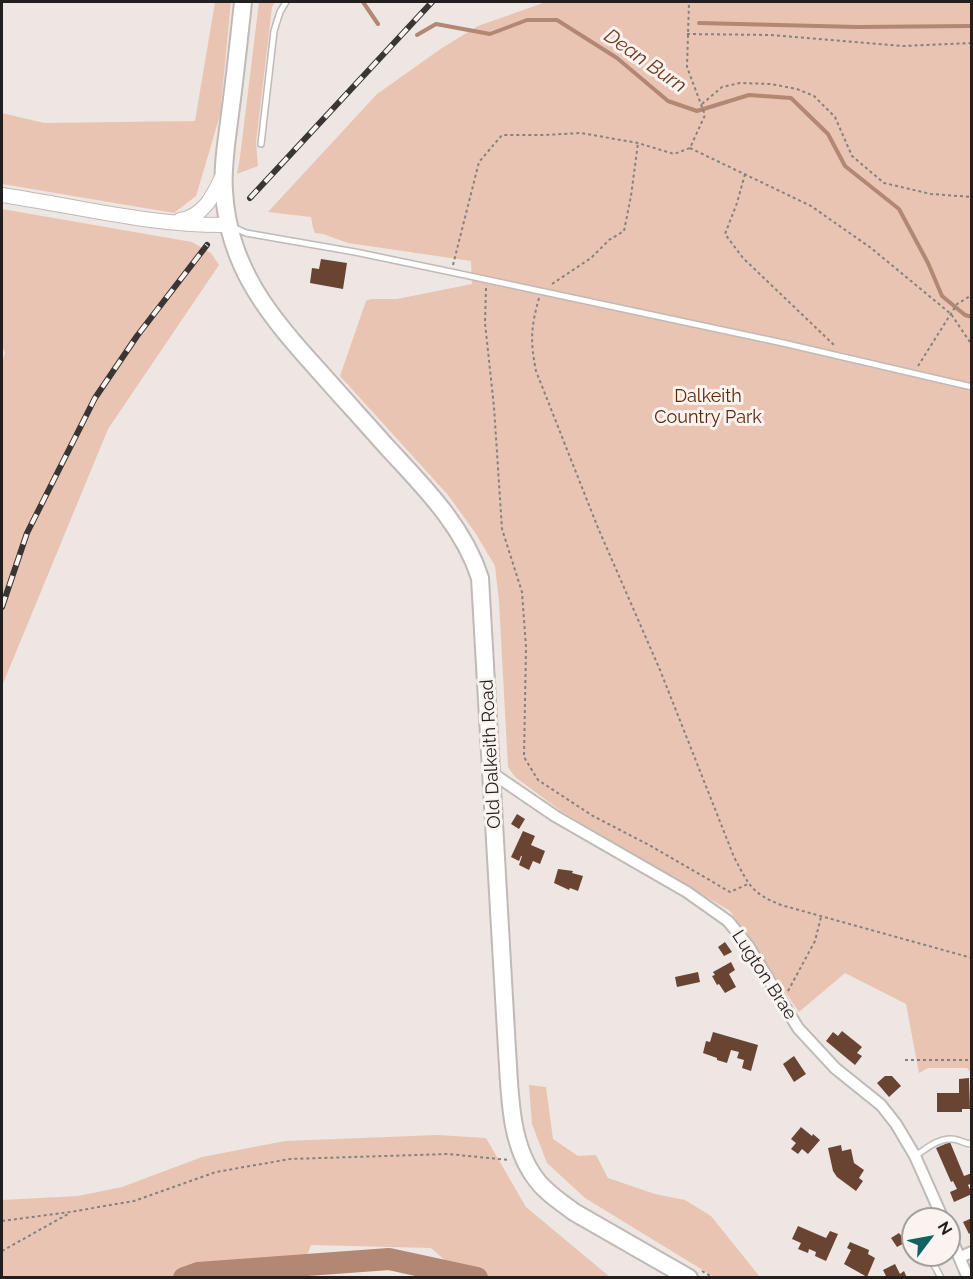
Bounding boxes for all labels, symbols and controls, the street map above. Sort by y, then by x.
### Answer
water label: Dean Burn [599,24,691,98]
park label: Dalkeith Country Park [654,386,762,428]
street label: Old Dalkeith Road [476,679,506,829]
street label: Lugton Brae [727,926,801,1024]
north arrow [901,1207,961,1267]
text: N [934,1218,956,1238]

